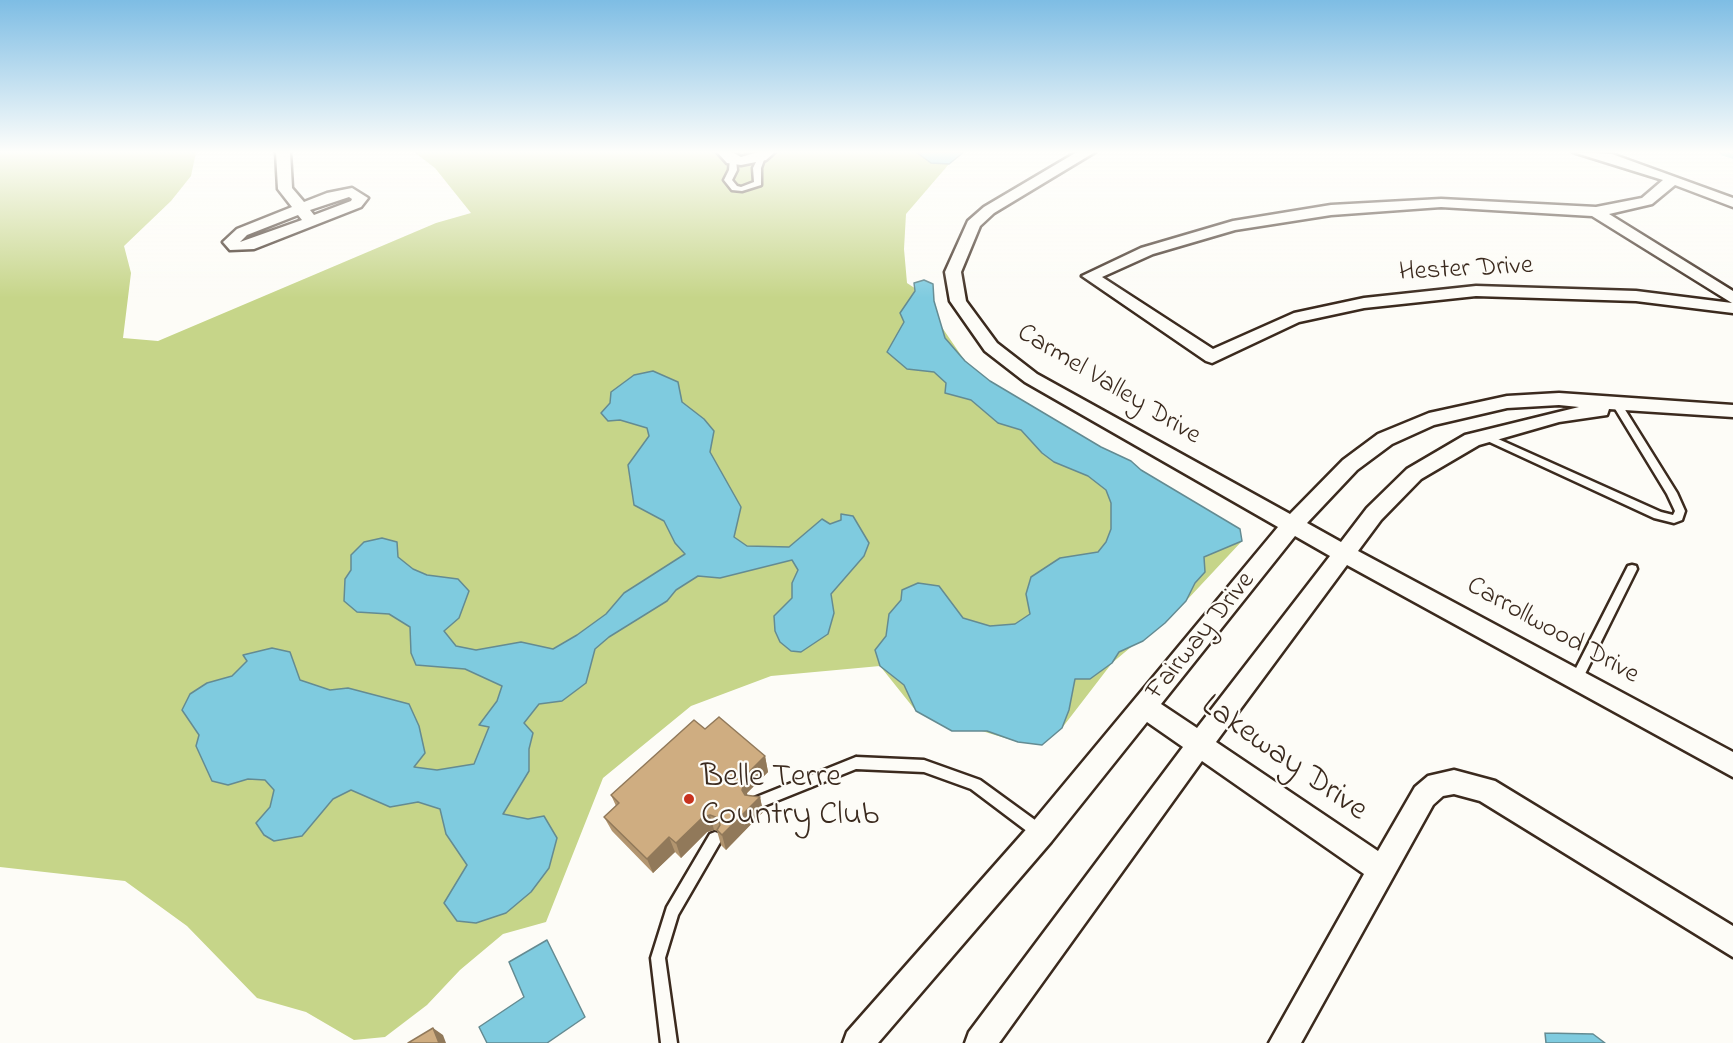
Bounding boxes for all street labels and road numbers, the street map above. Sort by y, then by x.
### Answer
street label: Hester Drive [1398,251,1534,291]
street label: Carmel Valley Drive [1010,318,1206,454]
street label: Fairway Drive [1140,566,1264,708]
street label: Carrollwood Drive [1460,571,1644,693]
street label: Lakeway Drive [1192,688,1374,832]

